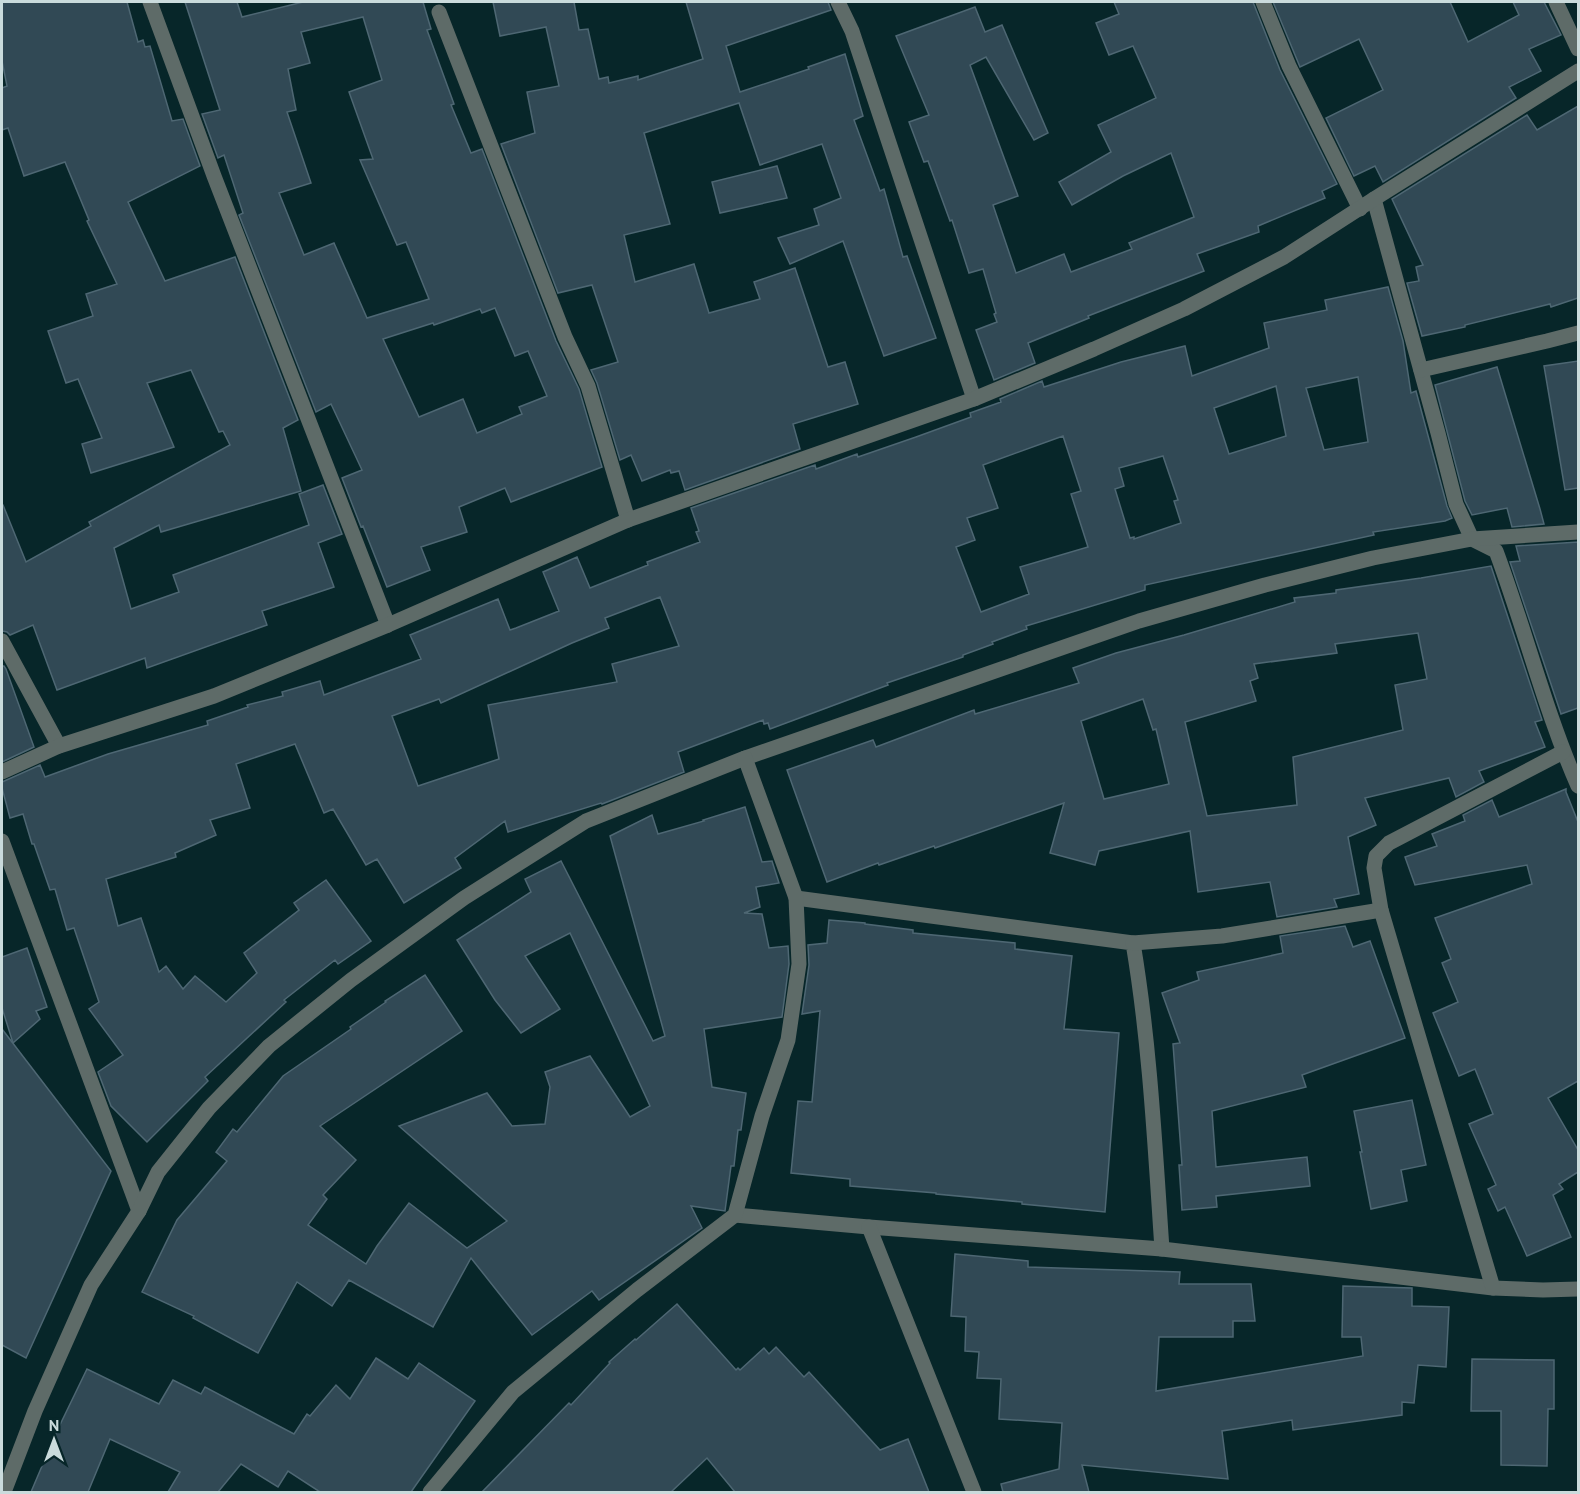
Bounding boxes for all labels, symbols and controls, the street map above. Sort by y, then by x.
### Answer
north arrow [24,1410,84,1470]
text: N [49,1415,59,1435]

